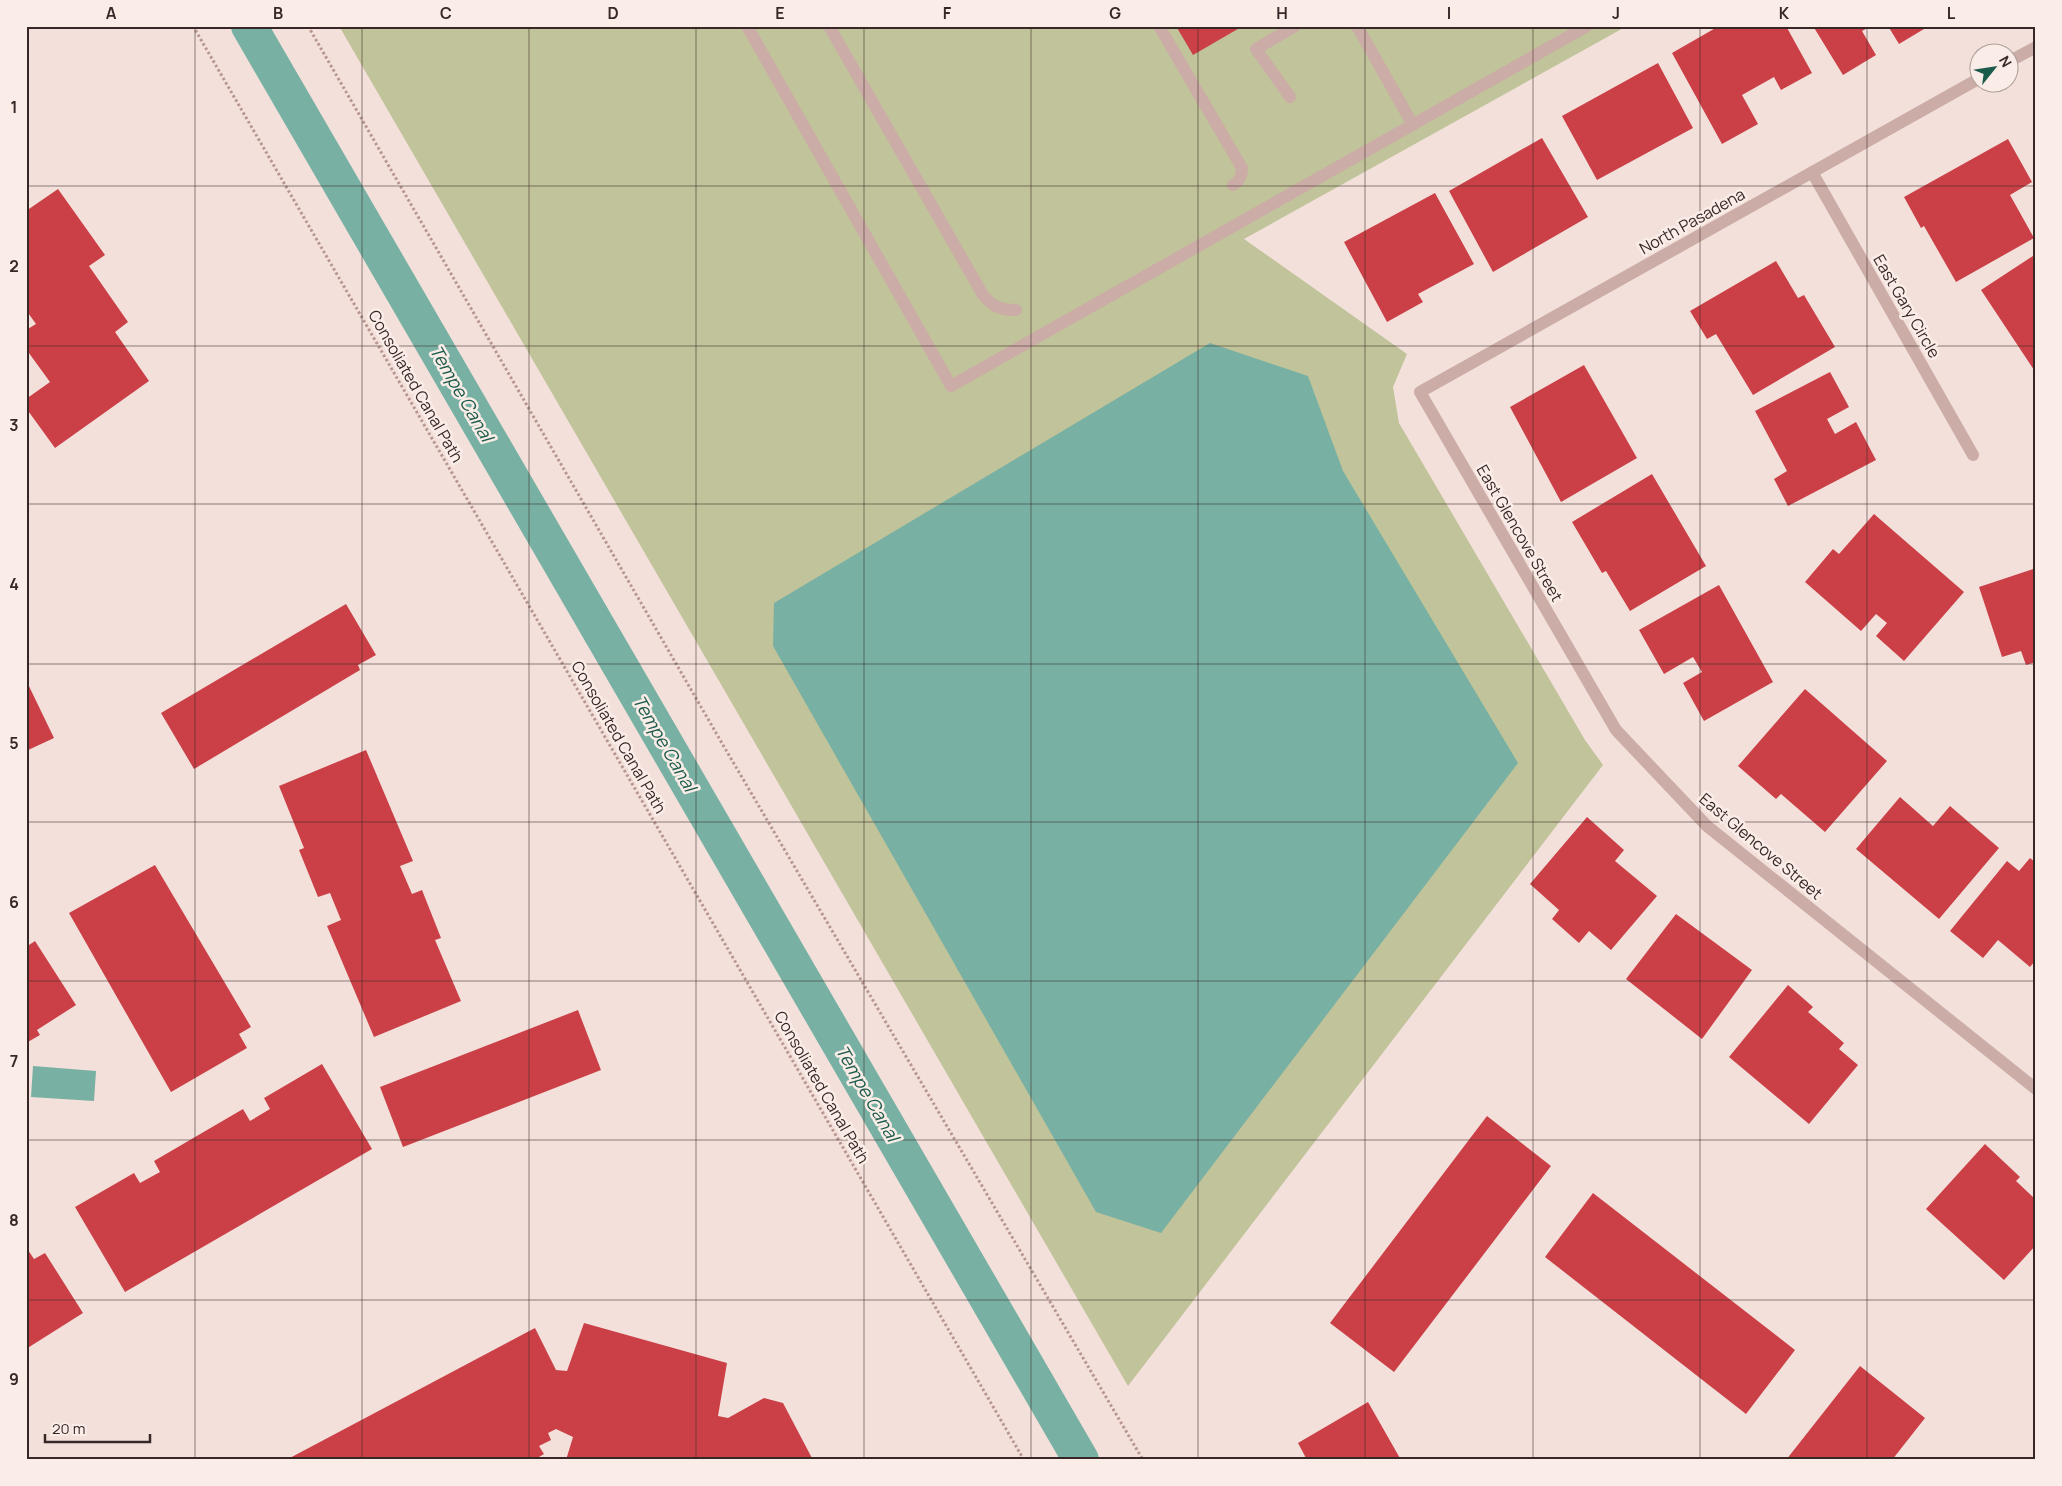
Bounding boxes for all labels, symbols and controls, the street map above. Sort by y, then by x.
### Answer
text: A [106,2,117,24]
text: B [273,2,283,24]
text: C [440,2,452,24]
text: D [607,2,619,24]
text: E [775,2,785,24]
text: F [943,2,952,24]
text: G [1109,2,1121,24]
text: H [1276,2,1288,24]
text: I [1447,2,1451,24]
text: J [1612,2,1620,24]
text: K [1779,2,1790,24]
text: L [1947,2,1956,24]
north arrow [1970,42,2020,92]
text: N [1995,52,2016,70]
text: 1 [10,96,18,118]
street label: North Pasadena [1635,183,1749,259]
street label: East Gary Circle [1868,250,1946,362]
text: 2 [9,255,19,277]
street label: Consoliated Canal Path [363,306,469,466]
water label: Tempe Canal [425,341,501,448]
text: 3 [9,414,19,436]
street label: East Glencove Street [1472,461,1568,605]
text: 4 [9,573,19,595]
street label: Consoliated Canal Path [566,657,672,817]
water label: Tempe Canal [628,691,704,798]
text: 5 [9,732,19,754]
street label: East Glencove Street [1695,788,1827,904]
text: 6 [9,891,19,913]
street label: Consoliated Canal Path [769,1007,875,1167]
water label: Tempe Canal [831,1041,907,1148]
text: 7 [10,1050,18,1072]
text: 8 [9,1209,19,1231]
text: 9 [9,1368,19,1390]
scale bar [45,1411,150,1443]
text: 20 m [52,1418,85,1439]

